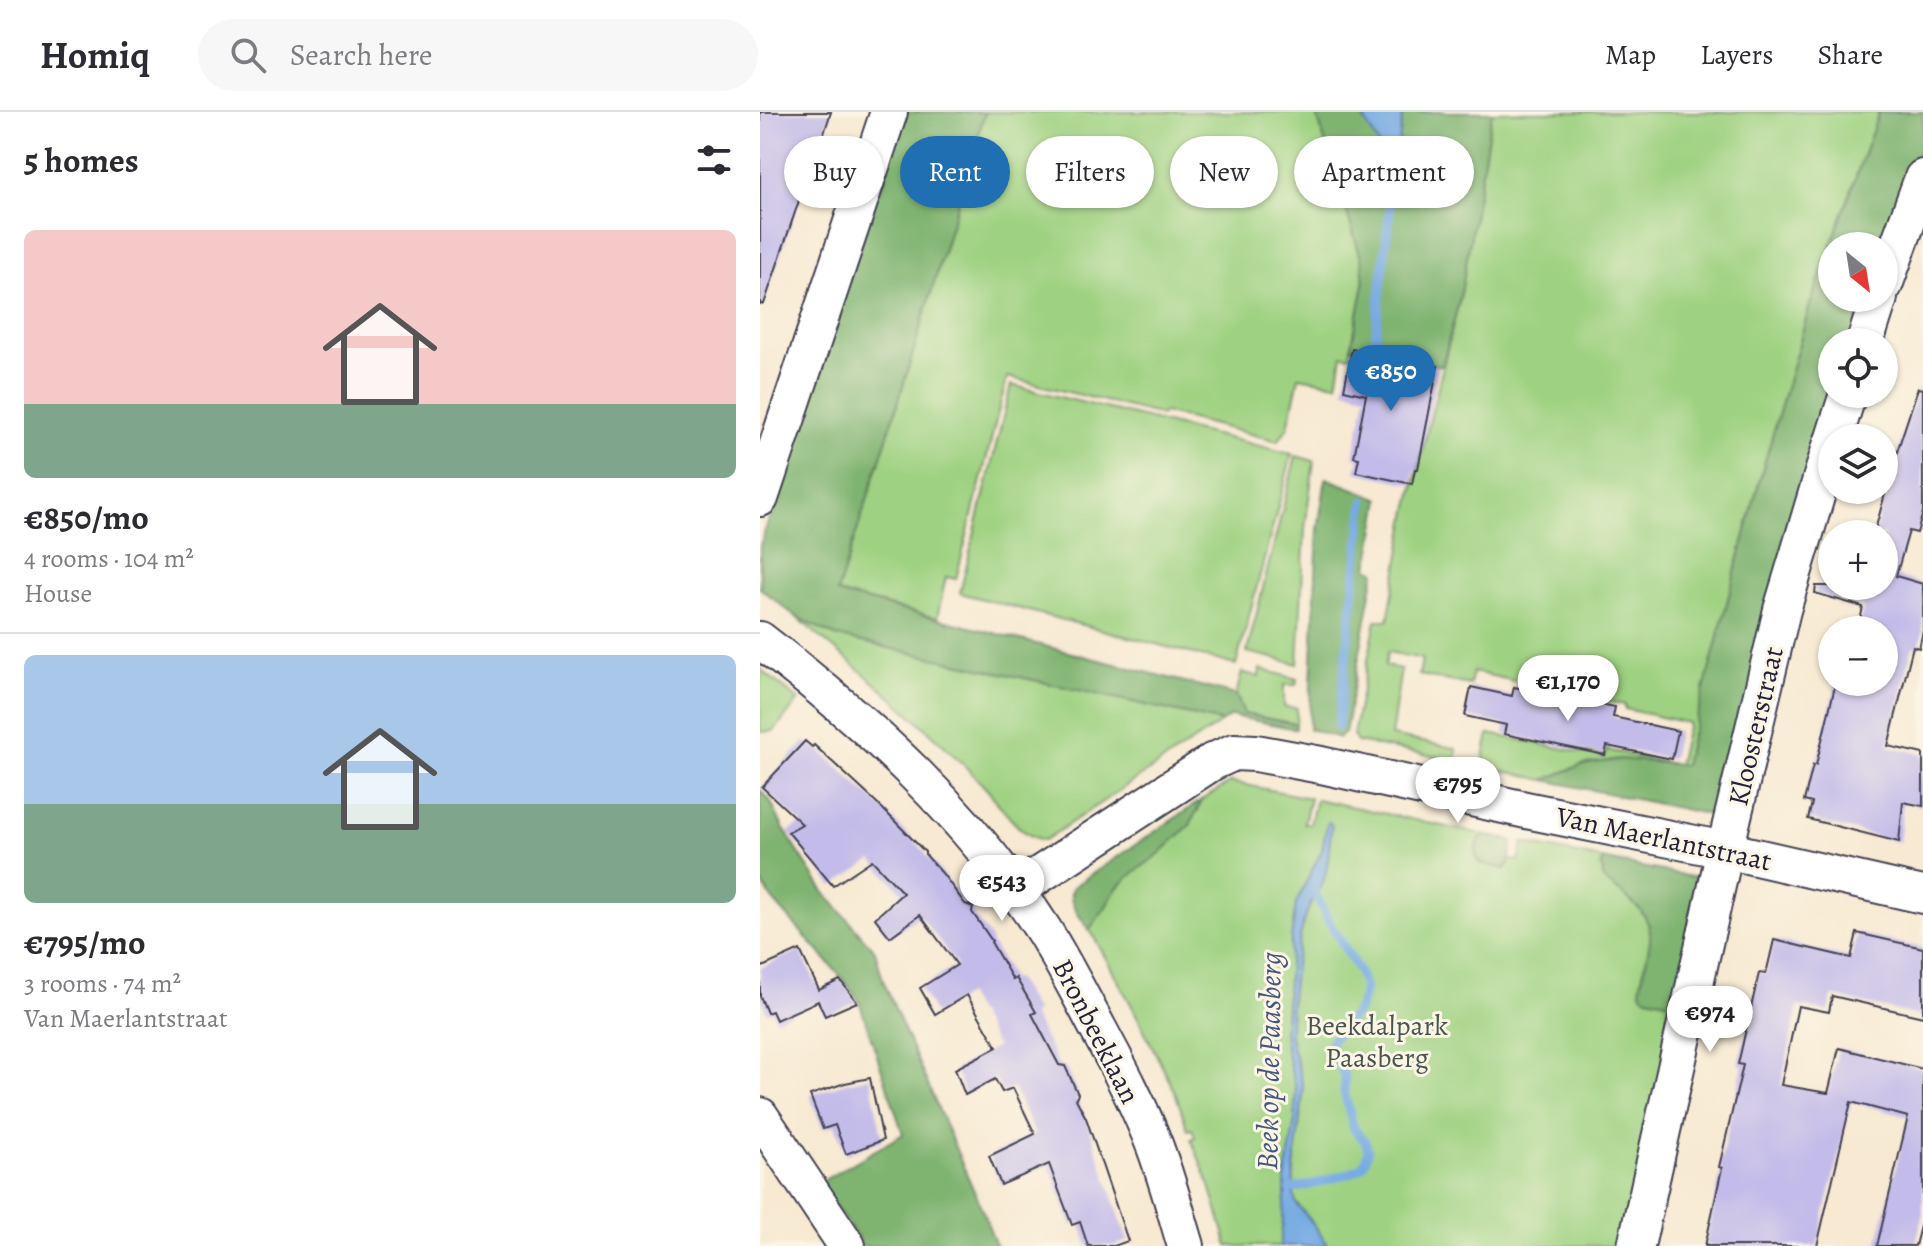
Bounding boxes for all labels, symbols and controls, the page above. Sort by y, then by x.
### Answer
search box [198,19,758,91]
text: Homiq [40,29,150,81]
icon: search [226,33,270,77]
text: Search here [290,35,433,75]
text: Map [1605,36,1656,74]
text: Layers [1700,36,1773,74]
text: Share [1817,36,1883,74]
chip: Buy [784,136,884,208]
chip: Rent [900,136,1010,208]
chip: Filters [1026,136,1154,208]
chip: New [1170,136,1278,208]
chip: Apartment [1294,136,1474,208]
text: 5 homes [24,137,139,184]
icon: filters [692,138,736,182]
north arrow [1818,232,1898,312]
map controls [1818,232,1898,696]
icon: home [308,282,452,426]
button: locate [1818,328,1898,408]
pin: €850 [1344,345,1438,413]
text: €850 [1365,353,1417,388]
button: layers [1818,424,1898,504]
text: €850/mo [24,494,149,541]
button: + [1818,520,1898,600]
text: 4 rooms · 104 m² [24,541,194,576]
text: House [24,576,92,611]
button: − [1818,616,1898,696]
street label: Kloosterstraat [1719,643,1793,810]
pin: €1,170 [1503,655,1633,723]
text: €1,170 [1536,663,1600,698]
icon: home [308,707,452,851]
pin: €795 [1411,757,1505,825]
text: €795 [1433,765,1483,800]
street label: Van Maerlantstraat [1552,797,1775,880]
pin: €543 [955,855,1049,923]
text: €543 [977,863,1027,898]
text: €795/mo [24,919,146,966]
water label: Beek op de Paasberg [1247,951,1291,1170]
street label: Bronbeeklaan [1043,953,1149,1110]
text: 3 rooms · 74 m² [24,966,181,1001]
pin: €974 [1663,986,1757,1054]
text: €974 [1685,994,1735,1029]
text: Van Maerlantstraat [24,1001,228,1036]
park label: Beekdalpark Paasberg [1306,1007,1448,1077]

